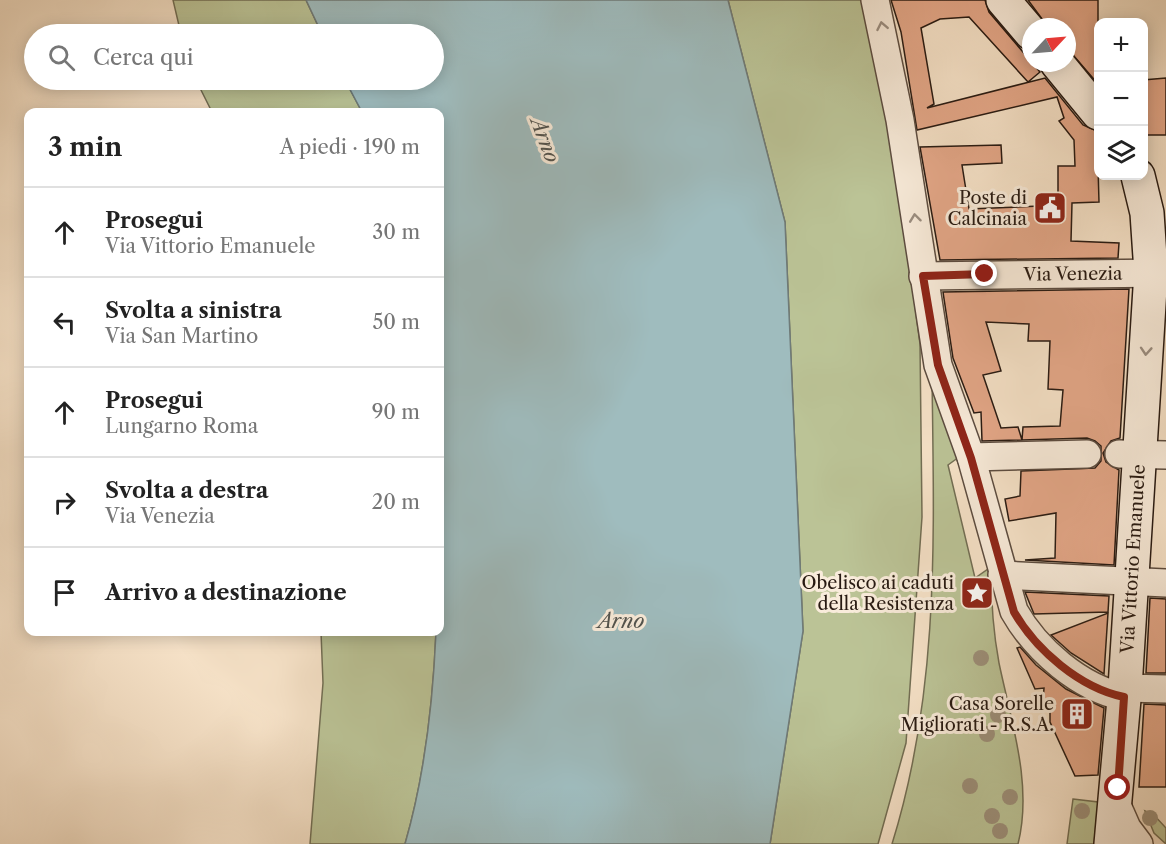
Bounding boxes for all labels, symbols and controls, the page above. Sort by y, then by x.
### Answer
north arrow [1022,18,1076,72]
map controls [1094,18,1148,180]
button: + [1094,18,1148,72]
one-way arrow [876,21,889,31]
search box [24,24,444,90]
icon: search [45,41,78,74]
text: Cerca qui [93,44,194,71]
button: − [1094,72,1148,126]
water label: Arno [524,111,565,166]
button: layers [1094,126,1148,180]
text: 3 min [48,131,122,163]
text: A piedi · 190 m [280,135,420,159]
place label: Poste di Calcinaia [948,187,1028,230]
public building icon: Poste di Calcinaia [1032,190,1068,226]
text: Prosegui [105,207,203,234]
one-way arrow [910,213,922,223]
icon: ahead [48,216,81,249]
text: 30 m [372,220,420,244]
text: Via Vittorio Emanuele [105,234,316,258]
route end [971,260,997,286]
street label: Via Venezia [1022,263,1123,286]
text: Svolta a sinistra [105,297,282,324]
icon: left [48,306,81,339]
text: 50 m [373,310,420,334]
text: Via San Martino [105,324,258,348]
one-way arrow [1140,347,1153,356]
text: Prosegui [105,387,203,414]
icon: ahead [48,396,81,429]
text: 90 m [372,400,420,424]
text: Lungarno Roma [105,414,258,438]
street label: Via Vittorio Emanuele [1116,464,1150,655]
text: Svolta a destra [105,477,268,504]
icon: right [48,486,81,519]
text: 20 m [372,490,420,514]
text: Via Venezia [105,504,215,528]
place label: Obelisco ai caduti della Resistenza [802,572,955,615]
place icon: Obelisco ai caduti della Resistenza [959,575,995,611]
icon: arrive [48,576,81,609]
text: Arrivo a destinazione [105,579,347,606]
water label: Arno [595,609,644,633]
place label: Casa Sorelle Migliorati - R.S.A. [901,693,1054,736]
building icon: Casa Sorelle Migliorati - R.S.A. [1059,696,1095,732]
route start [1104,774,1130,800]

